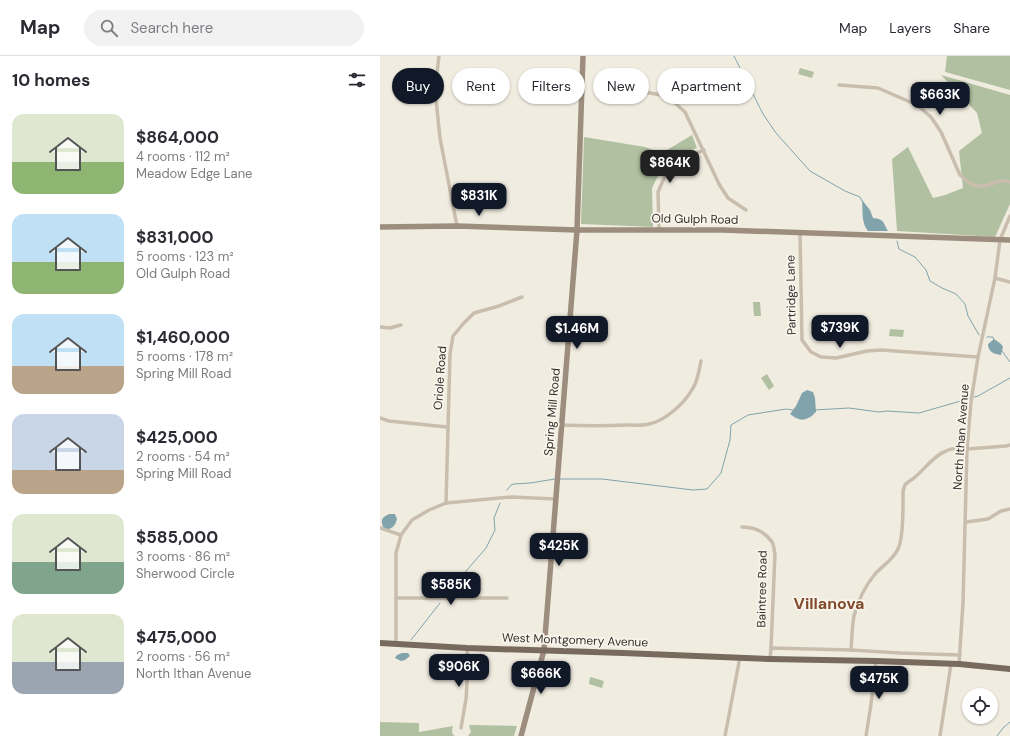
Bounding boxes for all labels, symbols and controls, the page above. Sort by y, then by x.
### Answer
search box [84,10,364,46]
text: Map [20,15,60,40]
icon: search [98,17,120,39]
text: Search here [130,18,213,38]
text: Map [839,19,867,37]
text: Layers [889,19,931,37]
text: Share [953,19,990,37]
chip: Buy [392,68,444,104]
chip: Rent [452,68,510,104]
chip: Filters [518,68,585,104]
chip: New [593,68,649,104]
chip: Apartment [657,68,755,104]
text: 10 homes [12,69,90,91]
icon: filters [346,69,368,91]
pin: $663K [912,82,968,116]
text: $663K [920,86,960,103]
text: $864,000 [136,126,219,148]
icon: home [44,130,92,178]
text: 4 rooms · 112 m² [136,148,230,165]
pin: $864K [642,150,698,184]
text: $864K [649,154,691,171]
text: Meadow Edge Lane [136,165,252,182]
pin: $831K [451,183,507,217]
text: $831K [460,187,498,204]
street label: Old Gulph Road [651,210,739,228]
text: $831,000 [136,226,213,248]
icon: home [44,230,92,278]
text: 5 rooms · 123 m² [136,248,234,265]
street label: Partridge Lane [782,255,800,335]
text: Old Gulph Road [136,265,230,282]
pin: $739K [812,315,868,349]
pin: $1.46M [544,316,610,350]
text: $739K [821,319,859,336]
text: $1.46M [555,320,599,337]
text: $1,460,000 [136,326,230,348]
icon: home [44,330,92,378]
street label: Oriole Road [430,345,450,411]
text: 5 rooms · 178 m² [136,348,233,365]
text: Spring Mill Road [136,365,231,382]
street label: Spring Mill Road [540,367,564,457]
street label: North Ithan Avenue [949,383,973,491]
text: $425,000 [136,426,218,448]
icon: home [44,430,92,478]
text: 2 rooms · 54 m² [136,448,230,465]
text: Spring Mill Road [136,465,231,482]
text: $585,000 [136,526,218,548]
icon: home [44,530,92,578]
pin: $425K [531,533,587,567]
text: $425K [539,537,579,554]
text: 3 rooms · 86 m² [136,548,230,565]
street label: Baintree Road [753,550,771,628]
text: Sherwood Circle [136,565,235,582]
pin: $585K [423,572,479,606]
text: $585K [431,576,471,593]
district label: Villanova [794,593,864,614]
text: $475,000 [136,626,217,648]
street label: West Montgomery Avenue [502,629,649,651]
icon: home [44,630,92,678]
text: 2 rooms · 56 m² [136,648,230,665]
pin: $906K [431,654,487,688]
text: $906K [438,658,480,675]
pin: $666K [513,661,569,695]
text: North Ithan Avenue [136,665,251,682]
text: $666K [520,665,562,682]
pin: $475K [851,666,907,700]
text: $475K [859,670,899,687]
map controls [962,688,998,724]
button: locate [962,688,998,724]

